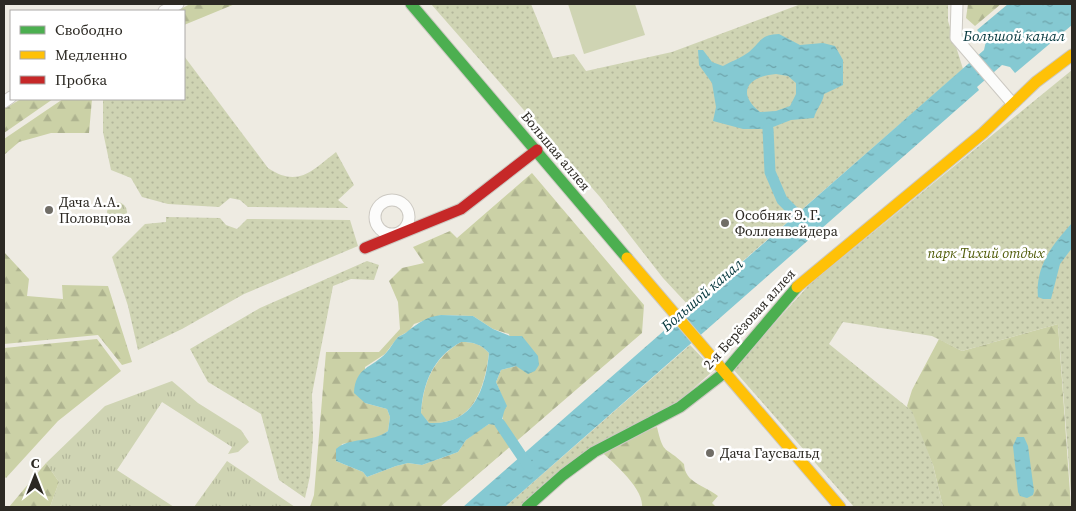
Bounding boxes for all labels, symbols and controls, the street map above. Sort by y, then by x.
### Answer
legend [10,10,185,100]
text: Свободно [55,19,123,40]
water label: Большой канал [962,25,1066,46]
text: Медленно [55,44,127,65]
text: Пробка [55,69,107,90]
street label: Большая аллея [517,107,595,195]
place label: Дача А.А. Половцова [59,192,131,228]
marker: Дача А.А. Половцова [43,204,55,216]
place label: Особняк Э. Г. Фолленвейдера [735,205,839,241]
marker: Особняк Э. Г. Фолленвейдера [719,217,731,229]
park label: парк Тихий отдых [928,243,1045,263]
water label: Большой канал [655,253,748,337]
street label: 2-я Берёзовая аллея [698,264,800,374]
place label: Дача Гаусвальд [720,443,820,463]
marker: Дача Гаусвальд [704,447,716,459]
north arrow [10,451,60,501]
text: С [31,453,40,473]

